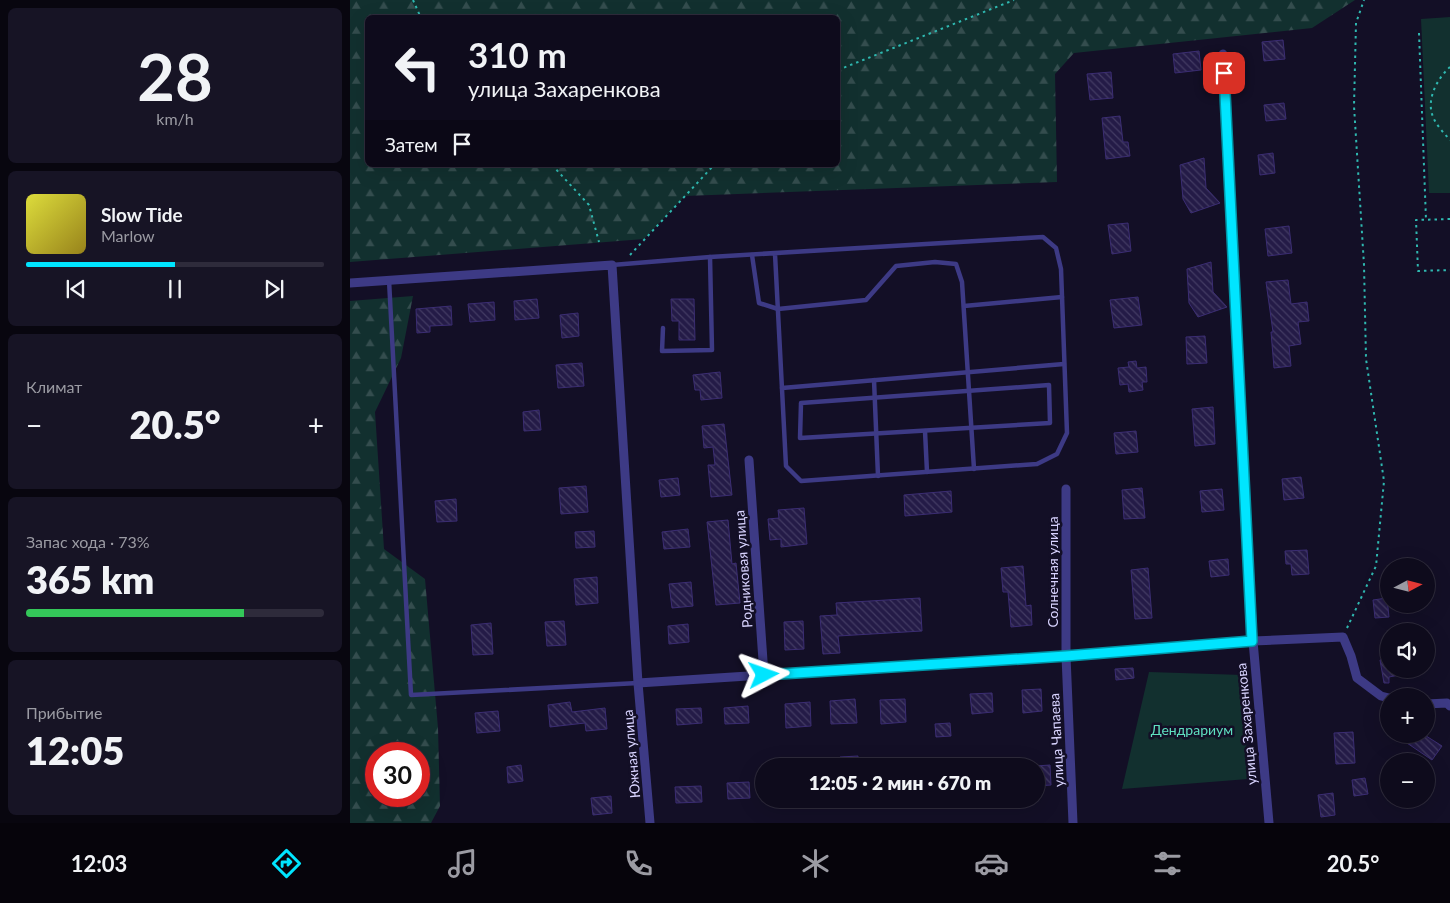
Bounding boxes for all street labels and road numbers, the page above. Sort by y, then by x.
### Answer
street label: Родниковая улица [730,510,756,628]
street label: Солнечная улица [1044,516,1061,628]
street label: улица Захаренкова [1232,662,1260,786]
street label: улица Чапаева [1045,693,1067,787]
street label: Южная улица [619,709,643,799]

